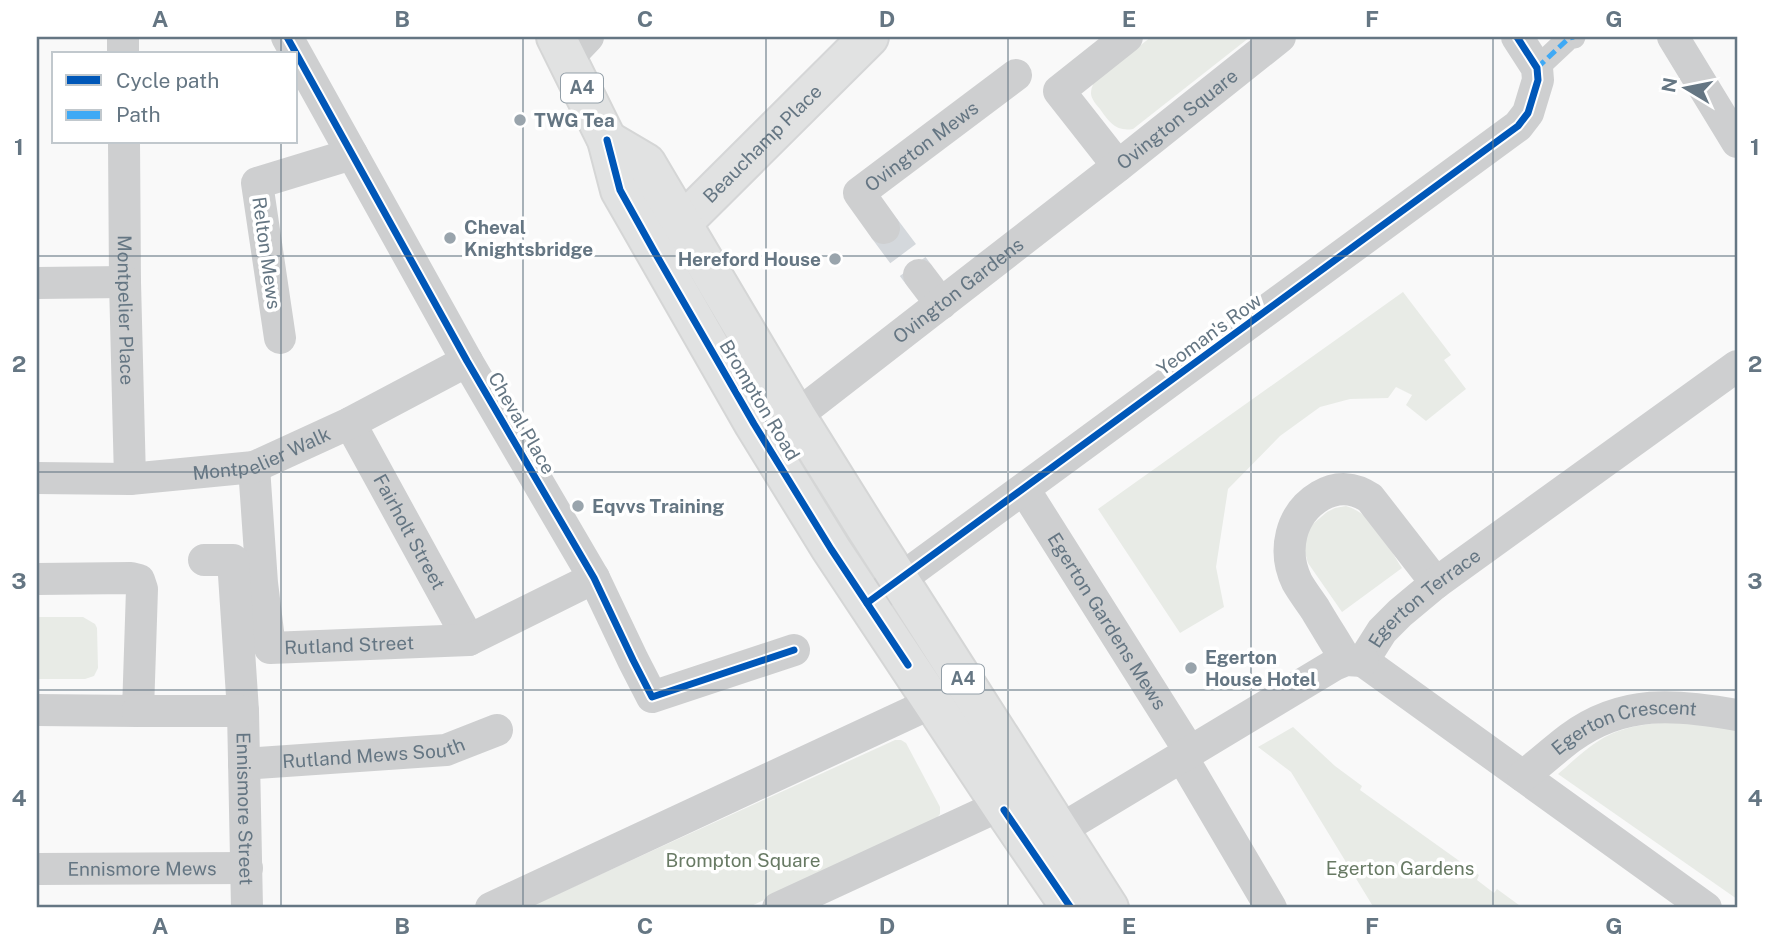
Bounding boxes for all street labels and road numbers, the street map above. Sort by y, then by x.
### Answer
street label: Ovington Square [1112,64,1242,174]
road number: A4 [561,74,603,102]
street label: Beauchamp Place [698,80,826,207]
street label: Ovington Mews [860,96,982,196]
street label: Relton Mews [248,195,286,311]
street label: Ovington Gardens [888,233,1027,348]
street label: Montpelier Place [114,235,139,385]
street label: Yeoman's Row [1152,289,1266,379]
street label: Brompton Road [715,336,805,464]
street label: Cheval Place [484,368,560,478]
street label: Montpelier Walk [191,422,334,484]
street label: Fairholt Street [369,470,450,593]
street label: Egerton Gardens Mews [1043,528,1171,713]
street label: Egerton Terrace [1364,544,1484,651]
street label: Rutland Street [284,631,414,658]
road number: A4 [942,664,984,694]
street label: Egerton Crescent [1547,696,1698,759]
street label: Ennismore Street [232,732,258,885]
street label: Rutland Mews South [281,733,468,772]
street label: Ennismore Mews [67,857,217,880]

